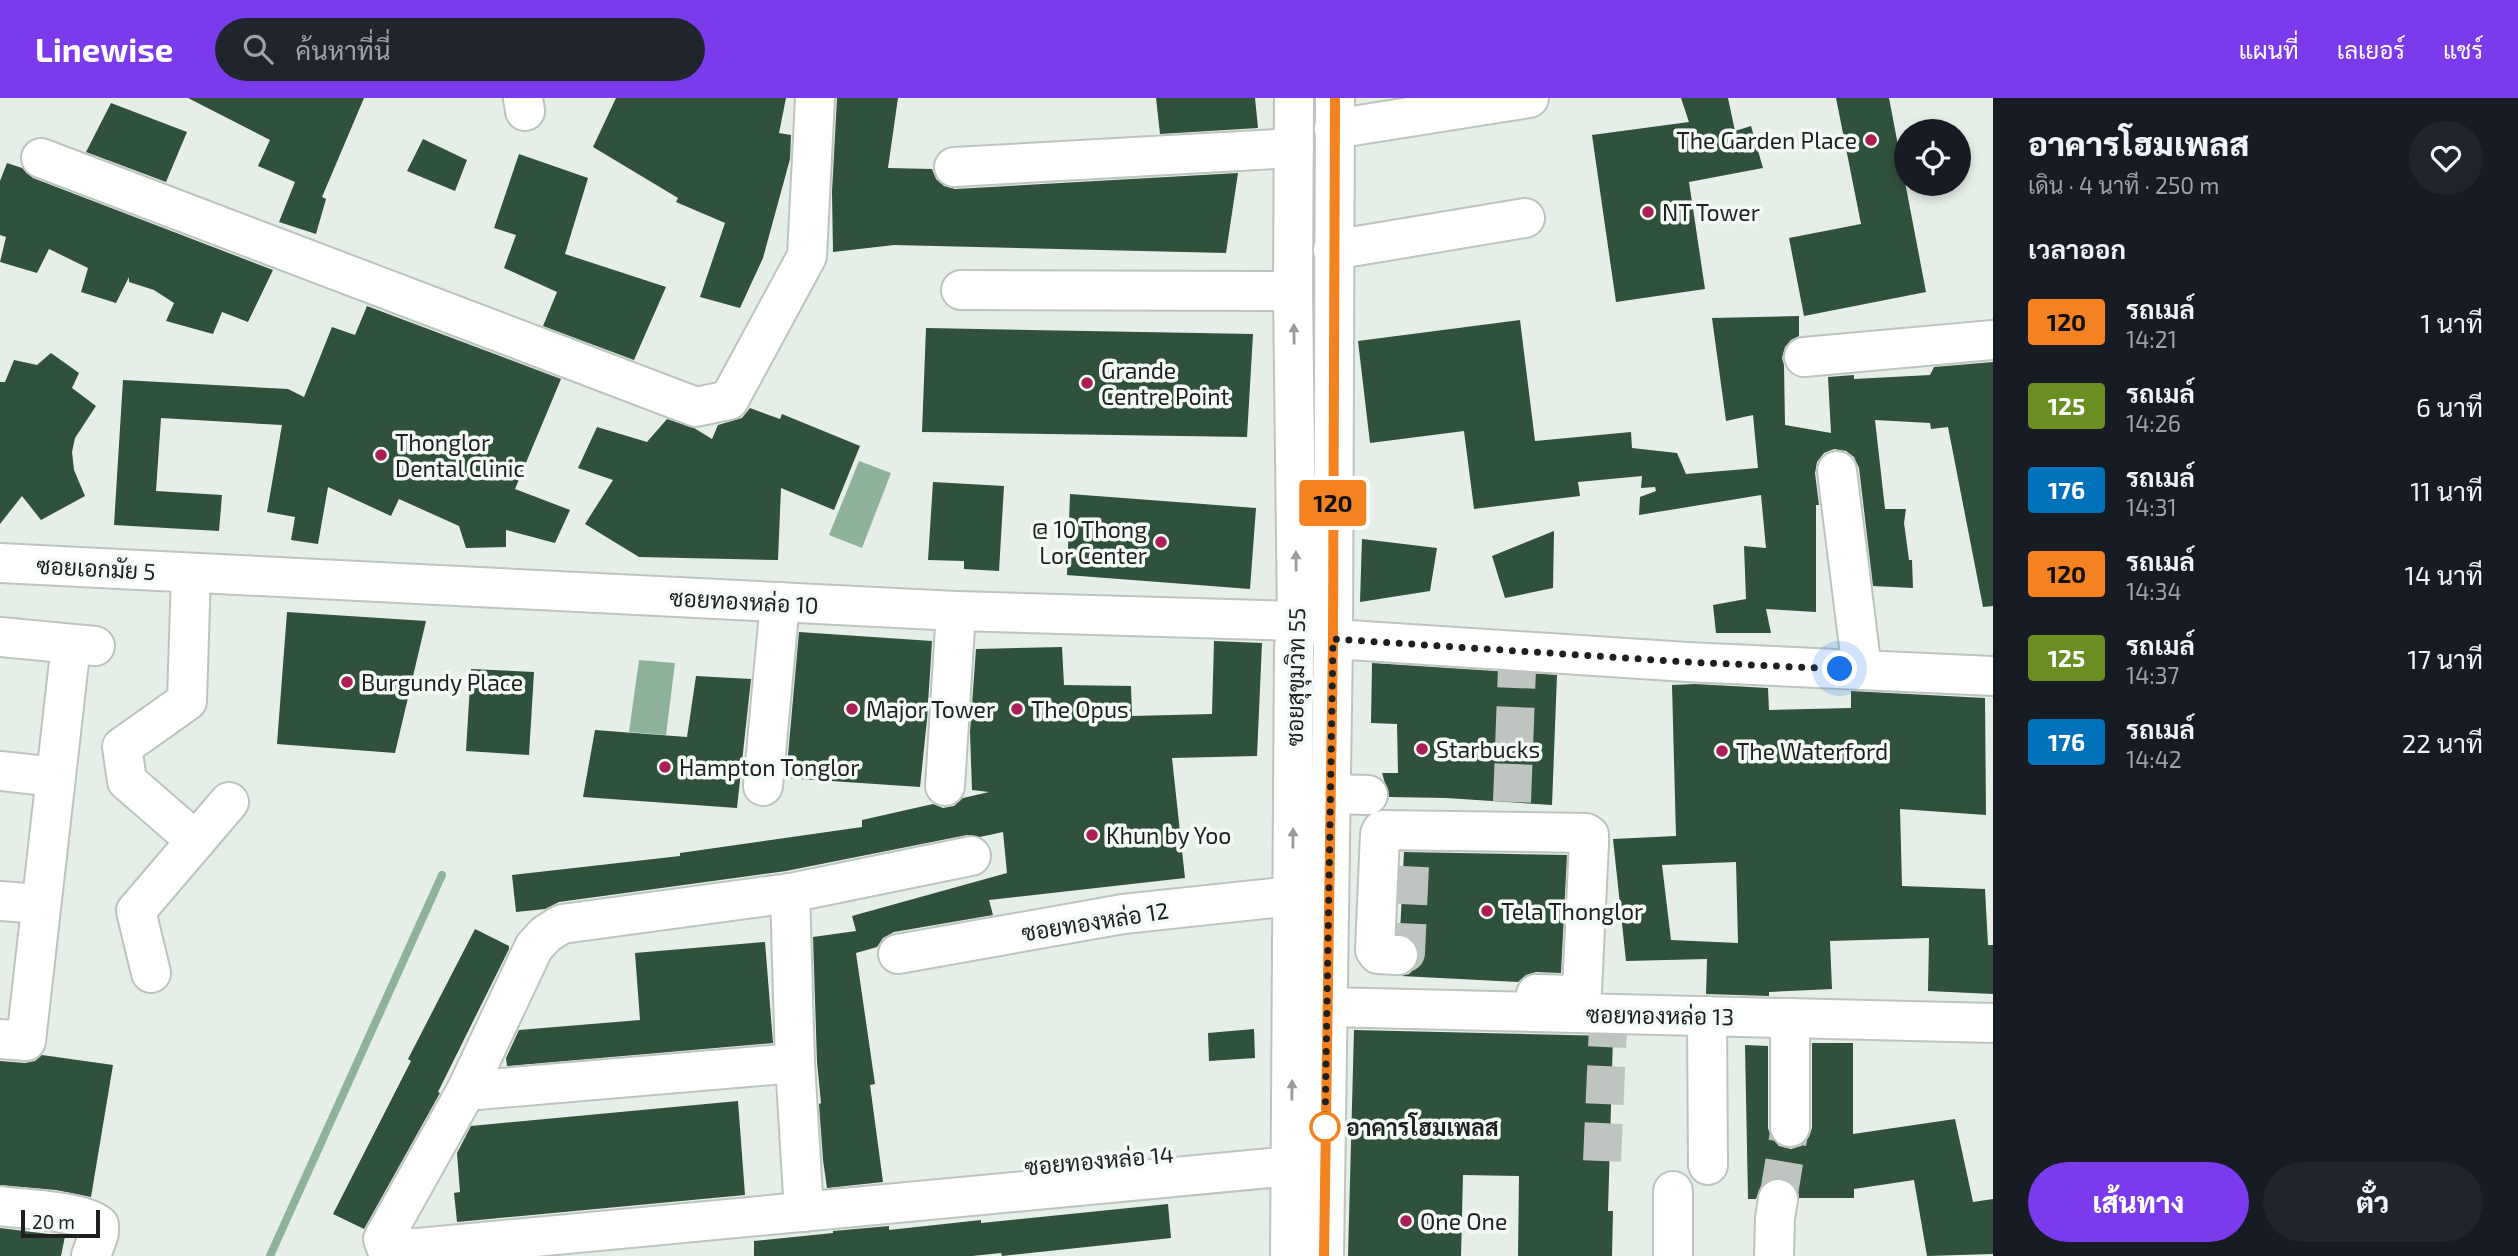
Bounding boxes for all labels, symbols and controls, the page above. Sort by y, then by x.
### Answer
search box [215,18,705,81]
text: Linewise [35,29,173,69]
icon: search [239,30,277,68]
text: ค้นหาที่นี่ [295,34,391,65]
text: แผนที่ [2239,35,2299,64]
text: เลเยอร์ [2337,35,2405,64]
text: แชร์ [2443,35,2483,64]
map controls [1894,119,1971,196]
button: locate [1894,119,1971,196]
button: heart [2409,121,2483,195]
text: อาคารโฮมเพลส [2028,123,2249,163]
place label: The Garden Place [1676,126,1857,154]
marker: The Garden Place [1863,132,1879,148]
text: เดิน · 4 นาที · 250 m [2028,171,2219,199]
place label: NT Tower [1662,198,1760,226]
marker: NT Tower [1640,204,1656,220]
text: เวลาออก [2028,233,2126,264]
text: รถเมล์ [2126,293,2195,324]
text: 120 [2047,307,2086,336]
text: 1 นาที [2421,307,2483,338]
one-way arrow [1288,323,1300,345]
text: 14:21 [2126,325,2177,353]
place label: Grande Centre Point [1101,356,1230,410]
marker: Grande Centre Point [1079,375,1095,391]
text: รถเมล์ [2126,377,2195,408]
text: 125 [2048,391,2085,420]
text: 6 นาที [2416,391,2483,422]
text: 14:26 [2126,409,2181,437]
place label: Thonglor Dental Clinic [395,428,525,482]
marker: Thonglor Dental Clinic [373,447,389,463]
text: รถเมล์ [2126,461,2195,492]
text: 176 [2048,475,2085,504]
text: 11 นาที [2410,475,2483,506]
line badge: 120 [1293,480,1373,526]
text: 120 [1313,488,1353,517]
text: 14:31 [2126,493,2177,521]
place label: @ 10 Thong Lor Center [1032,515,1147,569]
marker: @ 10 Thong Lor Center [1153,534,1169,550]
text: รถเมล์ [2126,545,2195,576]
one-way arrow [1290,550,1302,572]
street label: ซอยเอกมัย 5 [36,551,156,585]
text: 120 [2047,559,2086,588]
text: 14 นาที [2405,559,2483,590]
text: 14:34 [2126,577,2182,605]
street label: ซอยทองหล่อ 10 [669,583,819,619]
street label: ซอยสุขุมวิท 55 [1280,607,1313,747]
text: รถเมล์ [2126,629,2195,660]
text: 125 [2048,643,2085,672]
text: 17 นาที [2407,643,2483,674]
your location [1822,651,1857,686]
text: 14:37 [2126,661,2179,689]
place label: Burgundy Place [361,668,523,696]
marker: Burgundy Place [339,674,355,690]
place label: Major Tower [866,695,995,723]
place label: The Opus [1031,695,1129,723]
marker: Major Tower [844,701,860,717]
marker: The Opus [1009,701,1025,717]
text: รถเมล์ [2126,713,2195,744]
text: 176 [2048,727,2085,756]
text: 22 นาที [2402,727,2483,758]
place label: Starbucks [1436,735,1540,763]
place label: The Waterford [1736,737,1888,765]
marker: Starbucks [1414,741,1430,757]
marker: The Waterford [1714,743,1730,759]
text: 14:42 [2126,745,2182,773]
place label: Hampton Tonglor [679,753,859,781]
marker: Hampton Tonglor [657,759,673,775]
place label: Khun by Yoo [1106,821,1231,849]
marker: Khun by Yoo [1084,827,1100,843]
one-way arrow [1287,827,1299,849]
street label: ซอยทองหล่อ 12 [1019,896,1171,946]
place label: Tela Thonglor [1501,897,1643,925]
marker: Tela Thonglor [1479,903,1495,919]
street label: ซอยทองหล่อ 13 [1586,1000,1734,1030]
one-way arrow [1286,1079,1298,1101]
marker: อาคารโฮมเพลส [1310,1112,1340,1142]
place label: อาคารโฮมเพลส [1346,1112,1499,1141]
street label: ซอยทองหล่อ 14 [1023,1140,1175,1180]
button: เส้นทาง [2028,1162,2249,1242]
button: ตั๋ว [2263,1162,2483,1242]
scale bar [21,1207,100,1239]
place label: One One [1420,1207,1507,1235]
text: 20 m [32,1210,75,1233]
marker: One One [1398,1213,1414,1229]

